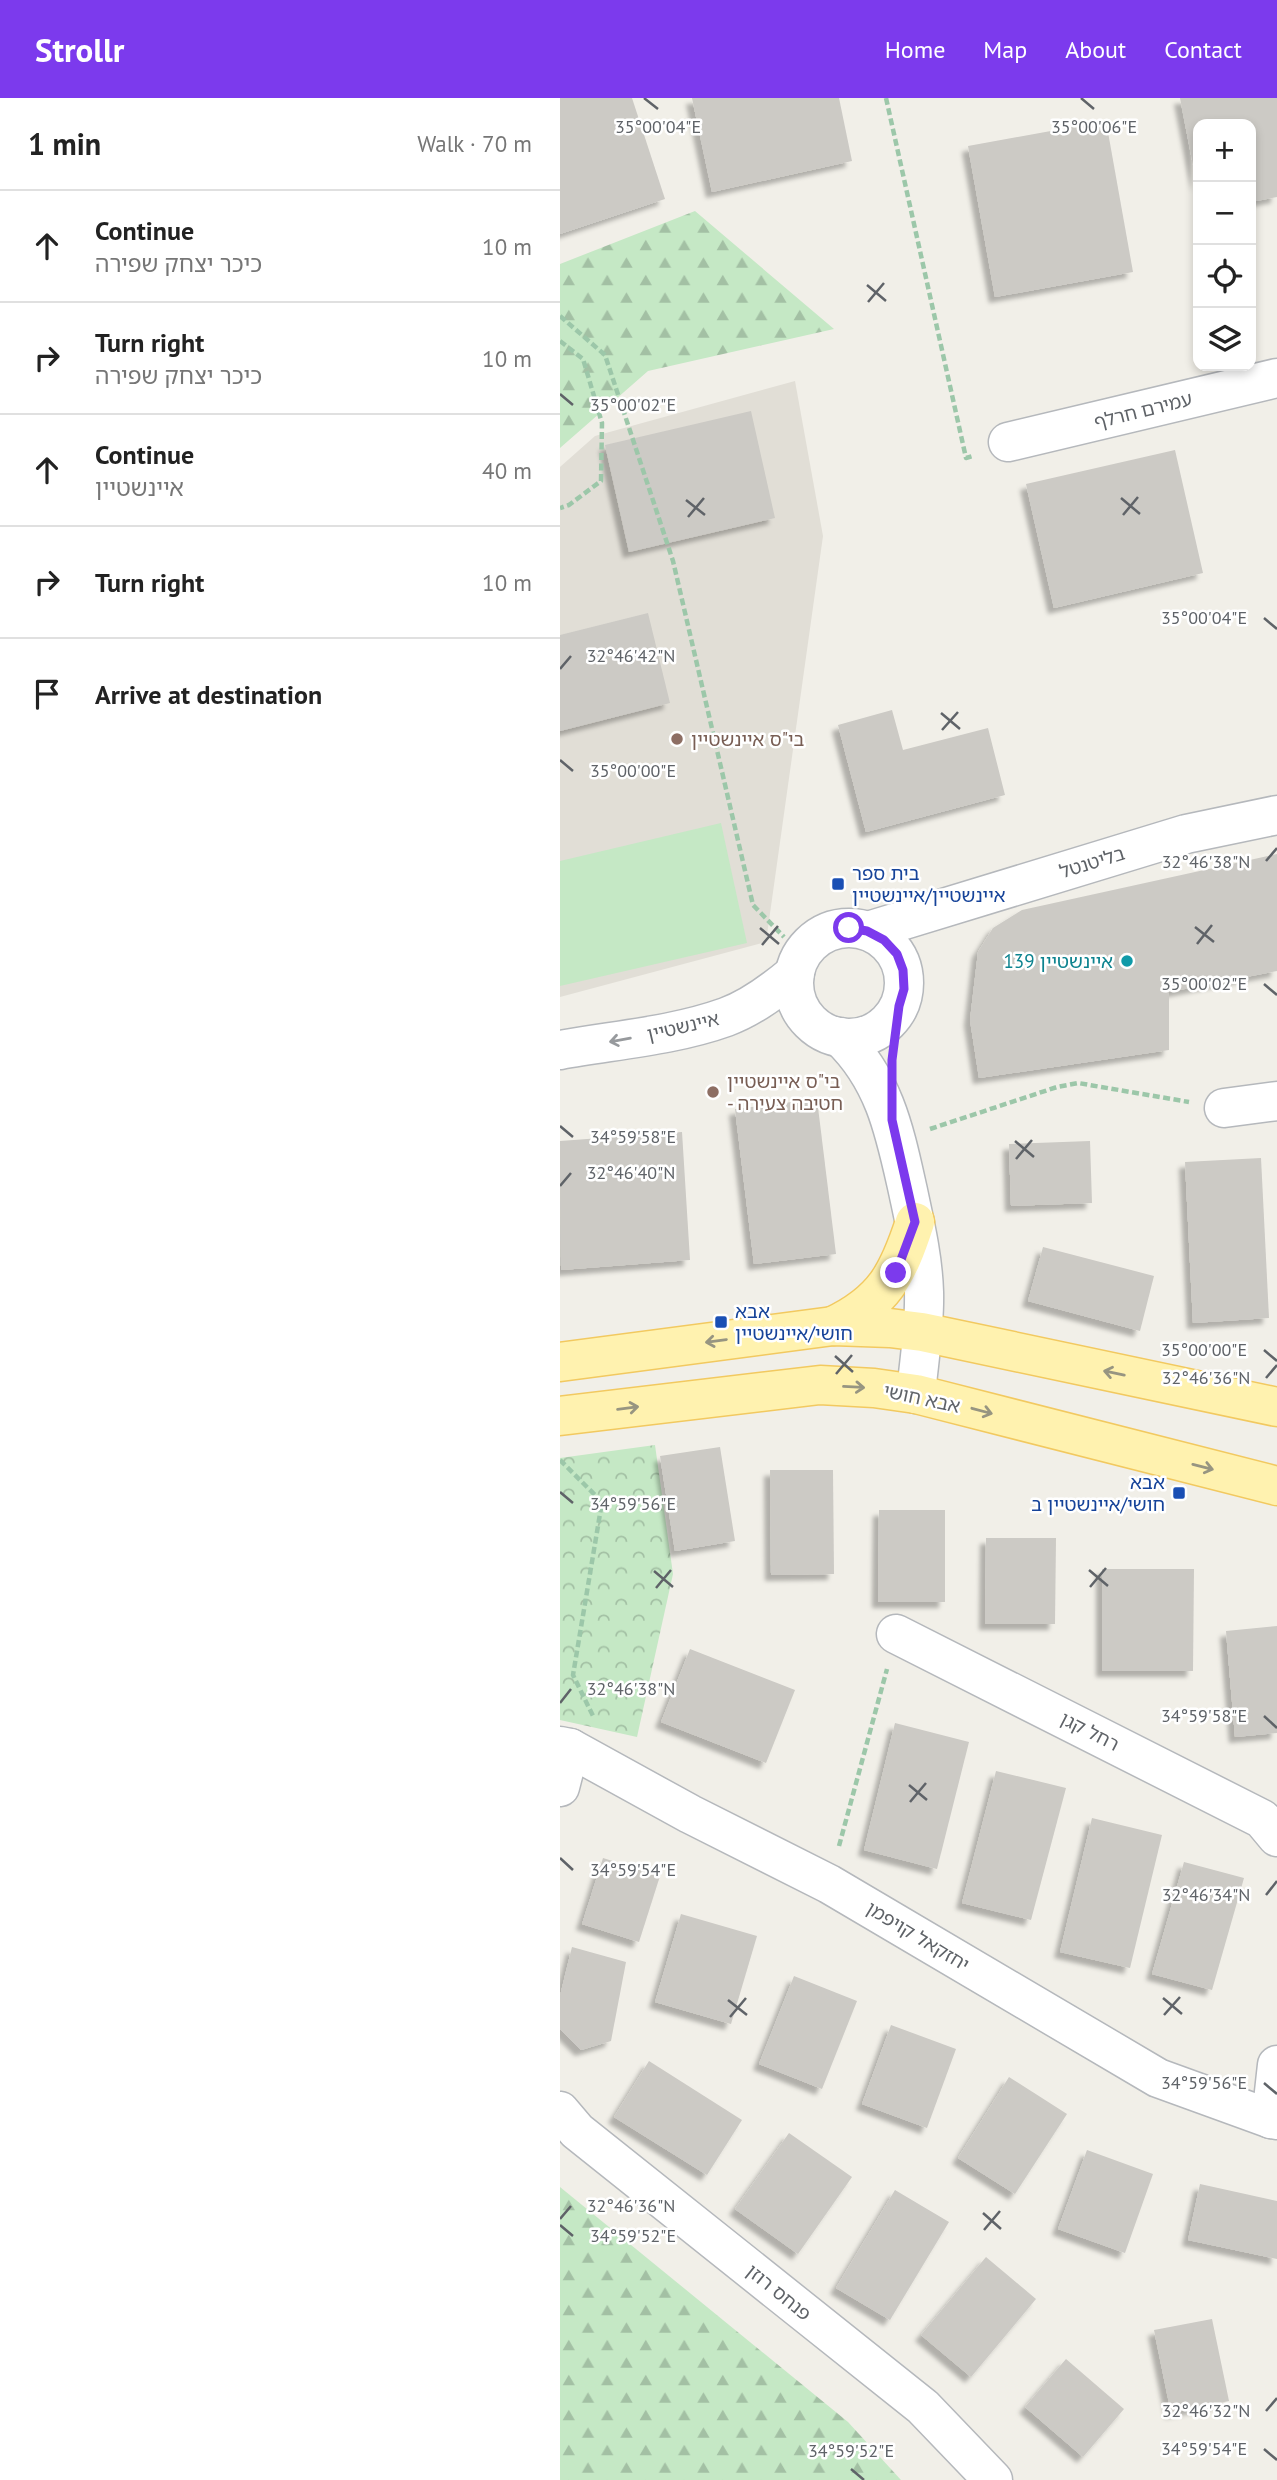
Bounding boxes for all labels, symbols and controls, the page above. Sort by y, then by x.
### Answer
text: Strollr [35,28,124,71]
text: Home [885,34,945,65]
text: Map [983,34,1027,65]
text: About [1065,34,1126,65]
text: Contact [1164,34,1242,65]
text: 35°00'04"E [615,115,701,138]
text: 35°00'06"E [1051,115,1137,138]
map controls [1193,119,1256,371]
button: + [1193,119,1256,182]
text: 1 min [28,124,101,163]
text: Walk · 70 m [417,129,532,158]
button: − [1193,182,1256,245]
text: Continue [95,214,194,247]
icon: ahead [28,227,66,265]
text: 10 m [482,232,532,261]
button: locate [1193,245,1256,308]
text: כיכר יצחק שפירה [95,249,262,278]
button: layers [1193,308,1256,371]
text: Turn right [95,326,204,359]
icon: right [28,339,66,377]
text: 10 m [482,344,532,373]
text: כיכר יצחק שפירה [95,361,262,390]
street label: עמירם חרלף [1091,386,1195,434]
text: 35°00'02"E [590,393,676,416]
text: Continue [95,438,194,471]
icon: ahead [28,451,66,489]
text: 40 m [482,456,532,485]
text: איינשטיין [95,473,184,502]
icon: right [28,563,66,601]
text: Turn right [95,566,204,599]
text: 10 m [482,568,532,597]
text: 35°00'04"E [1161,606,1247,629]
text: 32°46'42"N [587,644,675,667]
icon: arrive [28,675,66,713]
text: Arrive at destination [95,678,322,711]
place label: בי"ס איינשטיין [691,727,805,751]
marker: בי"ס איינשטיין [669,731,685,747]
text: 35°00'00"E [590,759,676,782]
street label: בליטנטל [1056,841,1128,883]
text: 32°46'38"N [1162,850,1250,873]
place label: בית ספר איינשטיין/איינשטיין [852,861,1005,907]
marker: בית ספר איינשטיין/איינשטיין [830,876,846,892]
route start [833,912,864,943]
place label: איינשטיין 139 [1004,949,1113,973]
marker: איינשטיין 139 [1119,953,1135,969]
text: 35°00'02"E [1161,972,1247,995]
street label: איינשטיין [645,1006,721,1046]
one-way arrow [609,1034,632,1047]
place label: בי"ס איינשטיין - חטיבה צעירה [727,1069,843,1115]
marker: בי"ס איינשטיין - חטיבה צעירה [705,1084,721,1100]
text: 34°59'58"E [590,1125,676,1148]
text: 32°46'40"N [587,1161,675,1184]
route end [880,1257,911,1288]
place label: אבא חושי/איינשטיין [735,1299,853,1345]
marker: אבא חושי/איינשטיין [713,1314,729,1330]
one-way arrow [705,1335,728,1348]
text: 35°00'00"E [1161,1338,1247,1361]
one-way arrow [1103,1365,1126,1379]
text: 32°46'36"N [1162,1366,1250,1389]
street label: אבא חושי [881,1378,963,1418]
one-way arrow [842,1381,865,1394]
one-way arrow [616,1401,639,1414]
one-way arrow [970,1405,993,1418]
one-way arrow [1191,1461,1214,1474]
place label: אבא חושי/איינשטיין ב [1031,1470,1165,1516]
marker: אבא חושי/איינשטיין ב [1171,1485,1187,1501]
text: 34°59'56"E [590,1492,676,1515]
text: 32°46'38"N [587,1677,675,1700]
text: 34°59'58"E [1161,1704,1247,1727]
street label: רחל קגן [1057,1706,1123,1756]
text: 34°59'54"E [590,1858,676,1881]
text: 32°46'34"N [1162,1883,1250,1906]
street label: יחזקאל קויפמן [862,1896,974,1976]
text: 34°59'56"E [1161,2071,1247,2094]
text: 32°46'36"N [587,2194,675,2217]
text: 34°59'52"E [590,2224,676,2247]
street label: פנחס רוזן [742,2259,816,2325]
text: 32°46'32"N [1162,2399,1250,2422]
text: 34°59'54"E [1161,2437,1247,2460]
text: 34°59'52"E [808,2439,894,2462]

